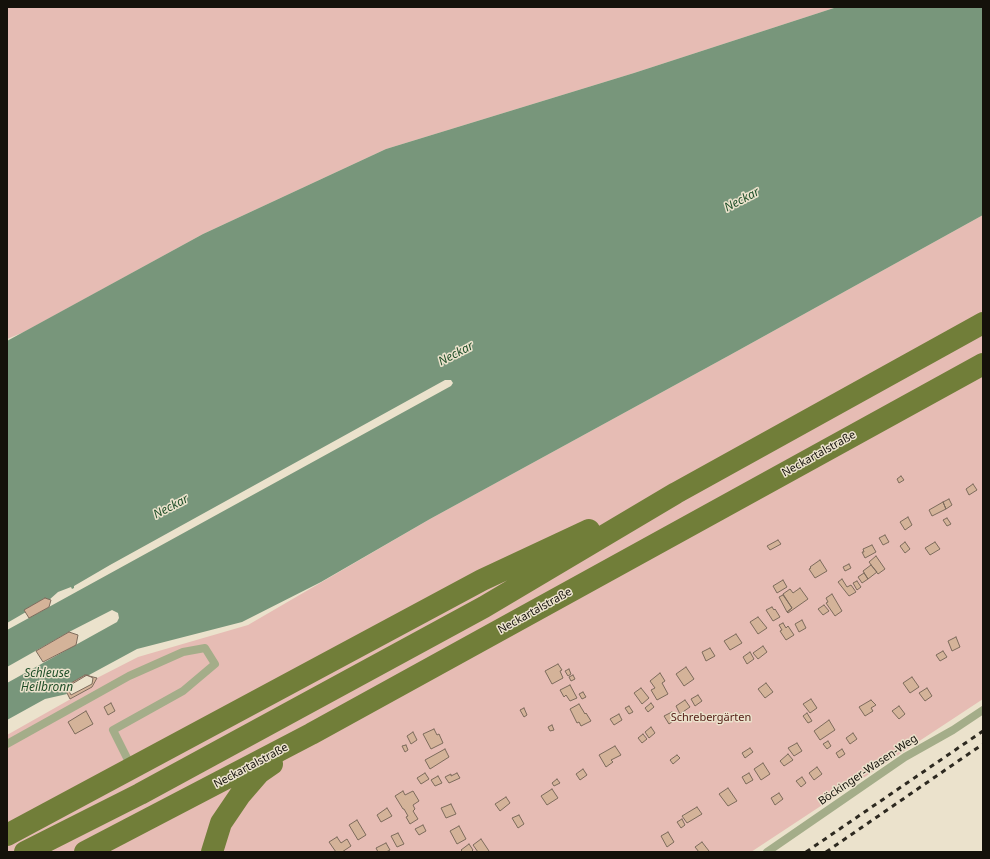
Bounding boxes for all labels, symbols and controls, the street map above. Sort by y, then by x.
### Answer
water label: Neckar [722,185,762,215]
water label: Neckar [436,339,476,369]
street label: Neckartalstraße [780,428,858,480]
water label: Neckar [151,492,191,522]
street label: Neckartalstraße [496,585,574,637]
water label: Schleuse Heilbronn [21,667,73,695]
park label: Schrebergärten [671,711,751,725]
street label: Böckinger-Wasen-Weg [816,732,920,808]
street label: Neckartalstraße [212,741,290,791]

